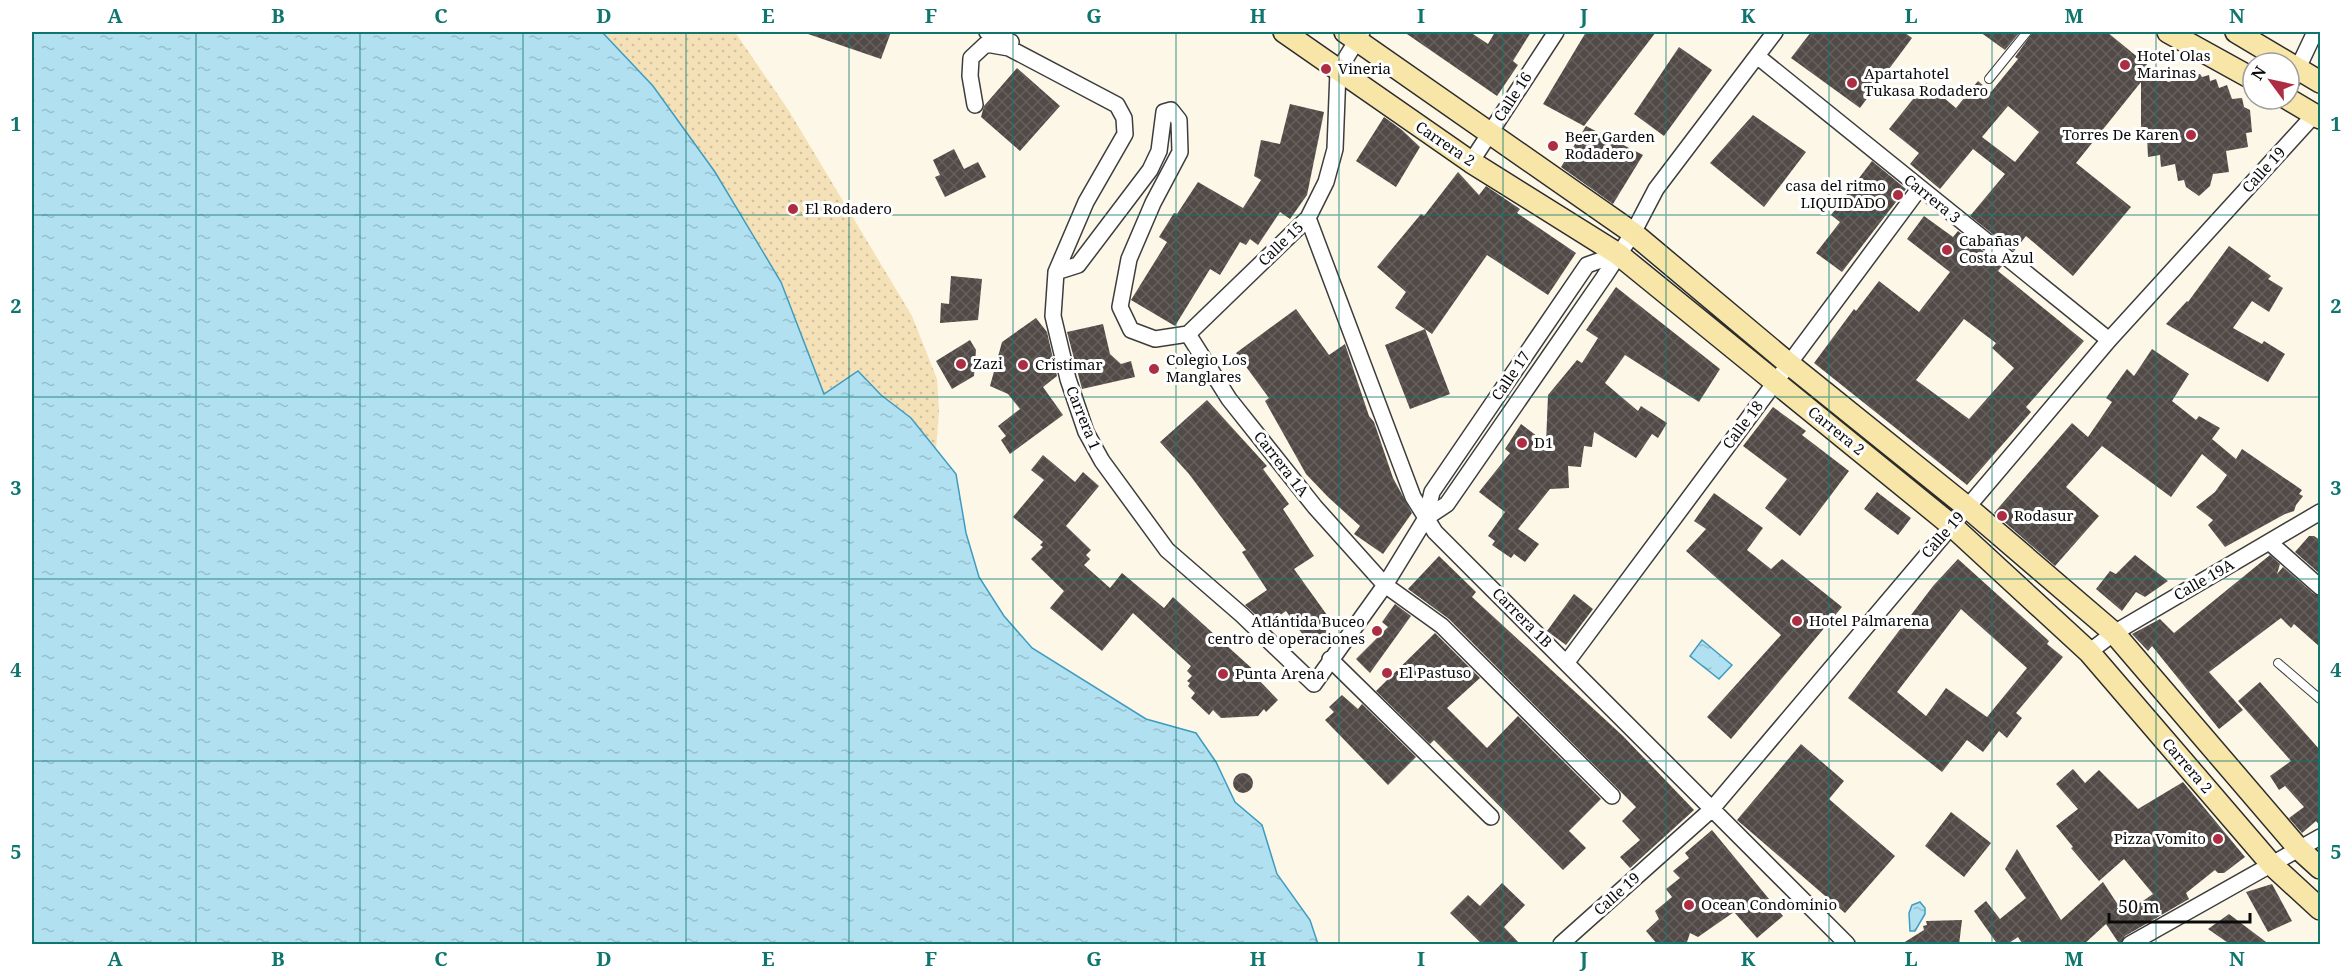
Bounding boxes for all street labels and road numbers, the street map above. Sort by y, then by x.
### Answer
street label: Calle 16 [1489,68,1536,125]
street label: Carrera 2 [1412,116,1479,170]
street label: Calle 19 [2237,142,2289,197]
street label: Carrera 3 [1900,169,1965,227]
street label: Calle 15 [1253,217,1307,270]
street label: Calle 17 [1486,347,1534,404]
street label: Carrera 1 [1062,383,1106,453]
street label: Calle 18 [1717,396,1767,453]
street label: Carrera 2 [1804,401,1869,459]
street label: Carrera 1A [1250,427,1314,501]
street label: Calle 19 [1916,507,1968,562]
street label: Calle 19A [2170,554,2238,604]
street label: Carrera 1B [1488,583,1557,652]
street label: Carrera 2 [2158,733,2217,797]
street label: Calle 19 [1589,867,1644,919]

